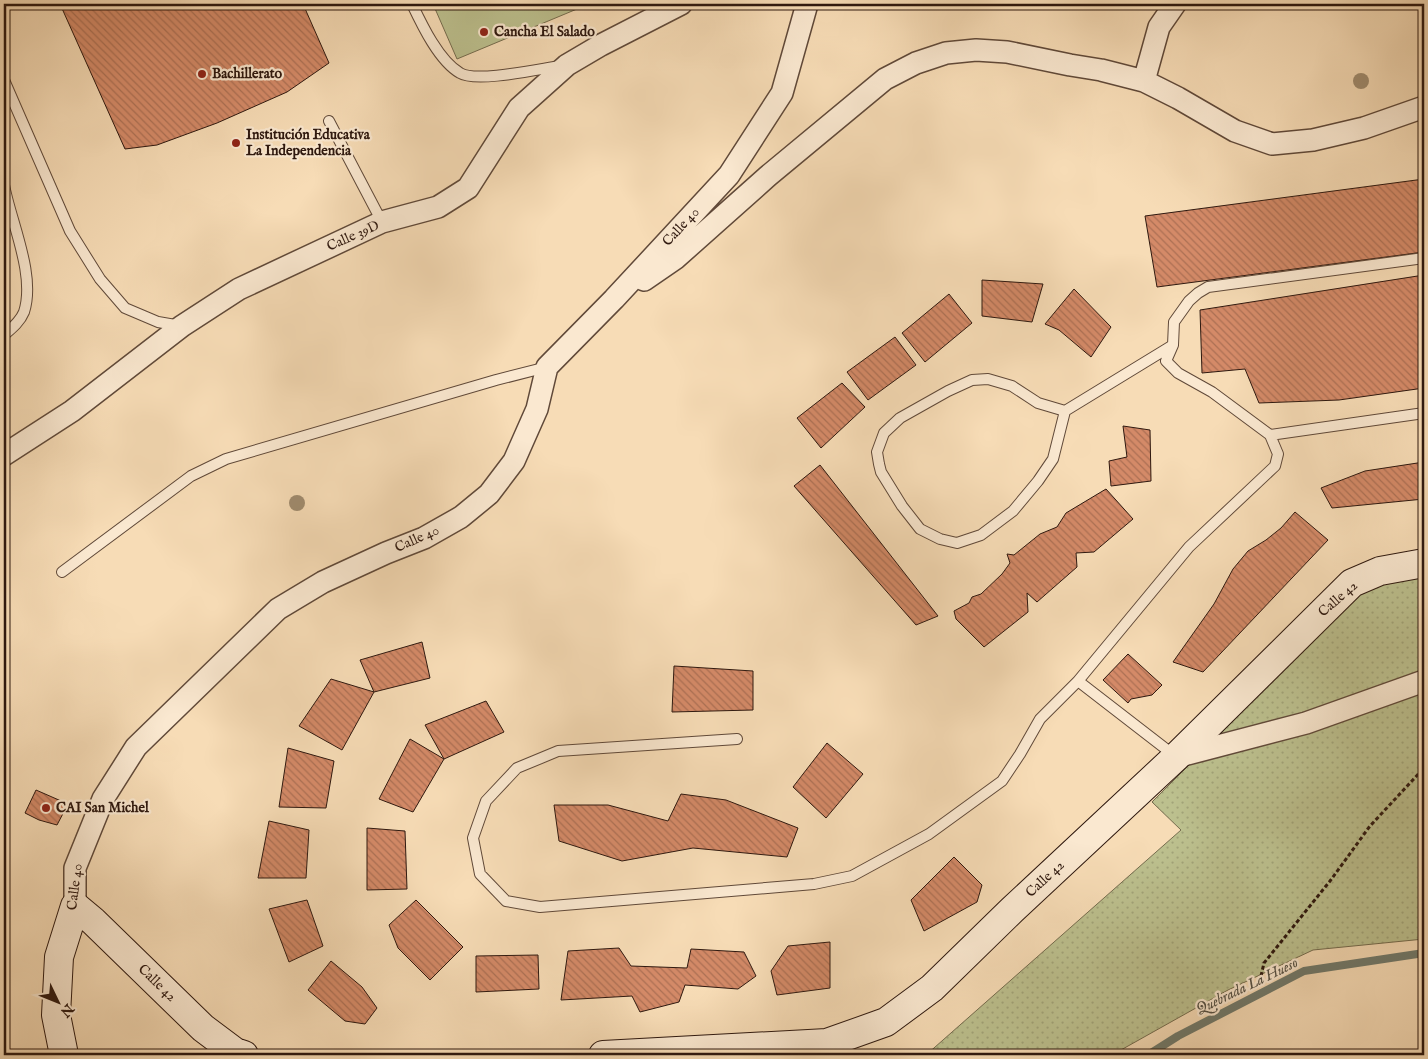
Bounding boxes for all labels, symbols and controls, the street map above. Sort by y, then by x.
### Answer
place label: Cancha El Salado [494,23,595,41]
marker: Cancha El Salado [478,26,490,38]
place label: Bachillerato [212,65,283,83]
marker: Bachillerato [196,68,208,80]
place label: Institución Educativa La Independencia [246,126,371,160]
marker: Institución Educativa La Independencia [230,137,242,149]
street label: Calle 40 [658,204,704,250]
street label: Calle 39D [324,216,382,256]
street label: Calle 40 [392,521,442,557]
street label: Calle 42 [1315,577,1362,621]
place label: CAI San Michel [56,799,150,817]
marker: CAI San Michel [40,802,52,814]
street label: Calle 42 [1022,856,1068,901]
street label: Calle 40 [63,863,87,911]
water label: Quebrada La Hueso [1193,953,1301,1019]
street label: Calle 42 [134,960,180,1006]
north arrow [32,976,82,1026]
text: N [56,999,78,1021]

